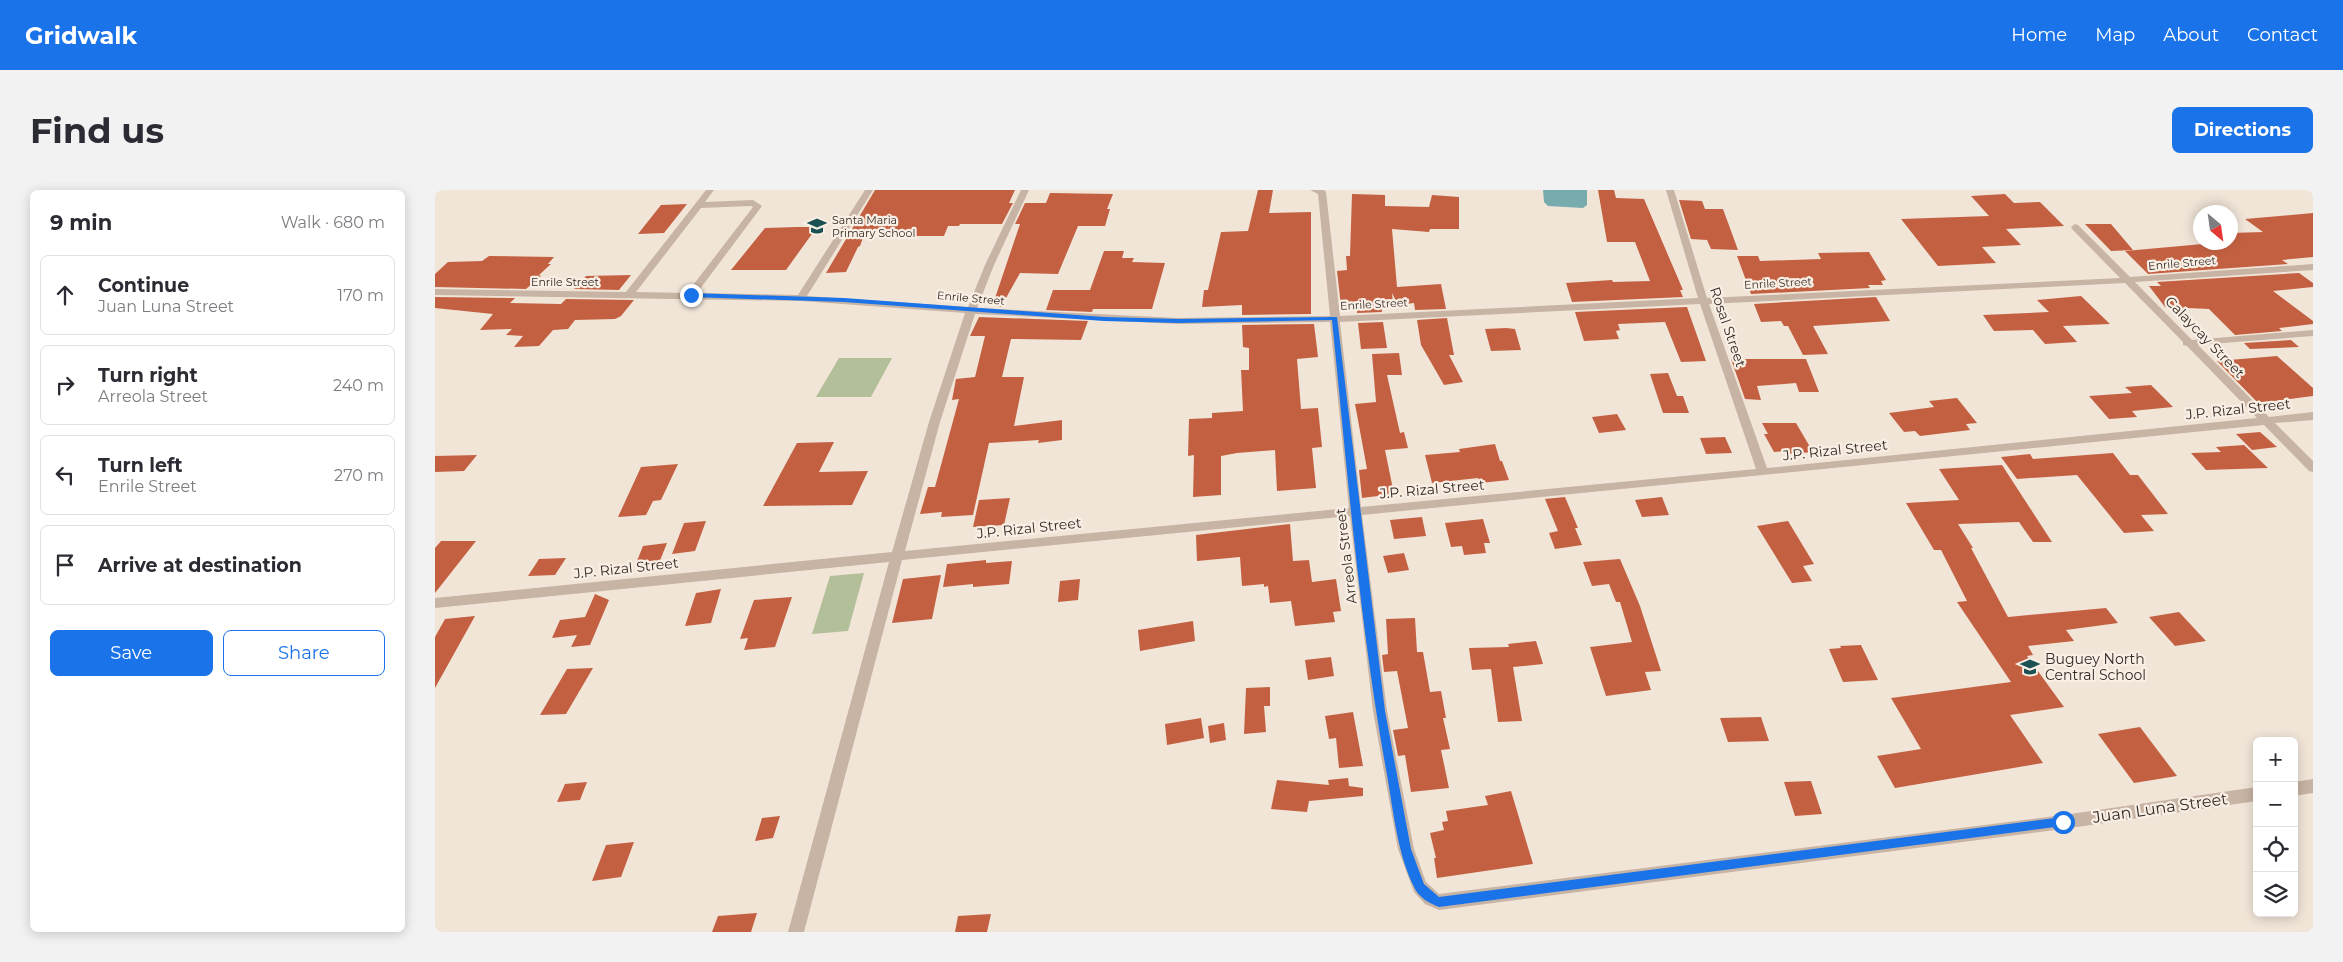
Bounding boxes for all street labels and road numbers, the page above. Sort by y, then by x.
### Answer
street label: Enrile Street [2148,253,2217,273]
street label: Enrile Street [1744,274,1813,292]
street label: Enrile Street [531,275,599,289]
street label: Rosal Street [1706,284,1750,370]
street label: Enrile Street [937,288,1006,308]
street label: Calaycay Street [2161,292,2249,382]
street label: Enrile Street [1340,295,1409,313]
street label: J.P. Rizal Street [2184,395,2292,424]
street label: J.P. Rizal Street [1781,436,1889,465]
street label: J.P. Rizal Street [1378,475,1486,503]
street label: Arreola Street [1331,507,1361,605]
street label: J.P. Rizal Street [975,514,1083,543]
street label: J.P. Rizal Street [572,554,680,583]
street label: Juan Luna Street [2090,789,2229,827]

